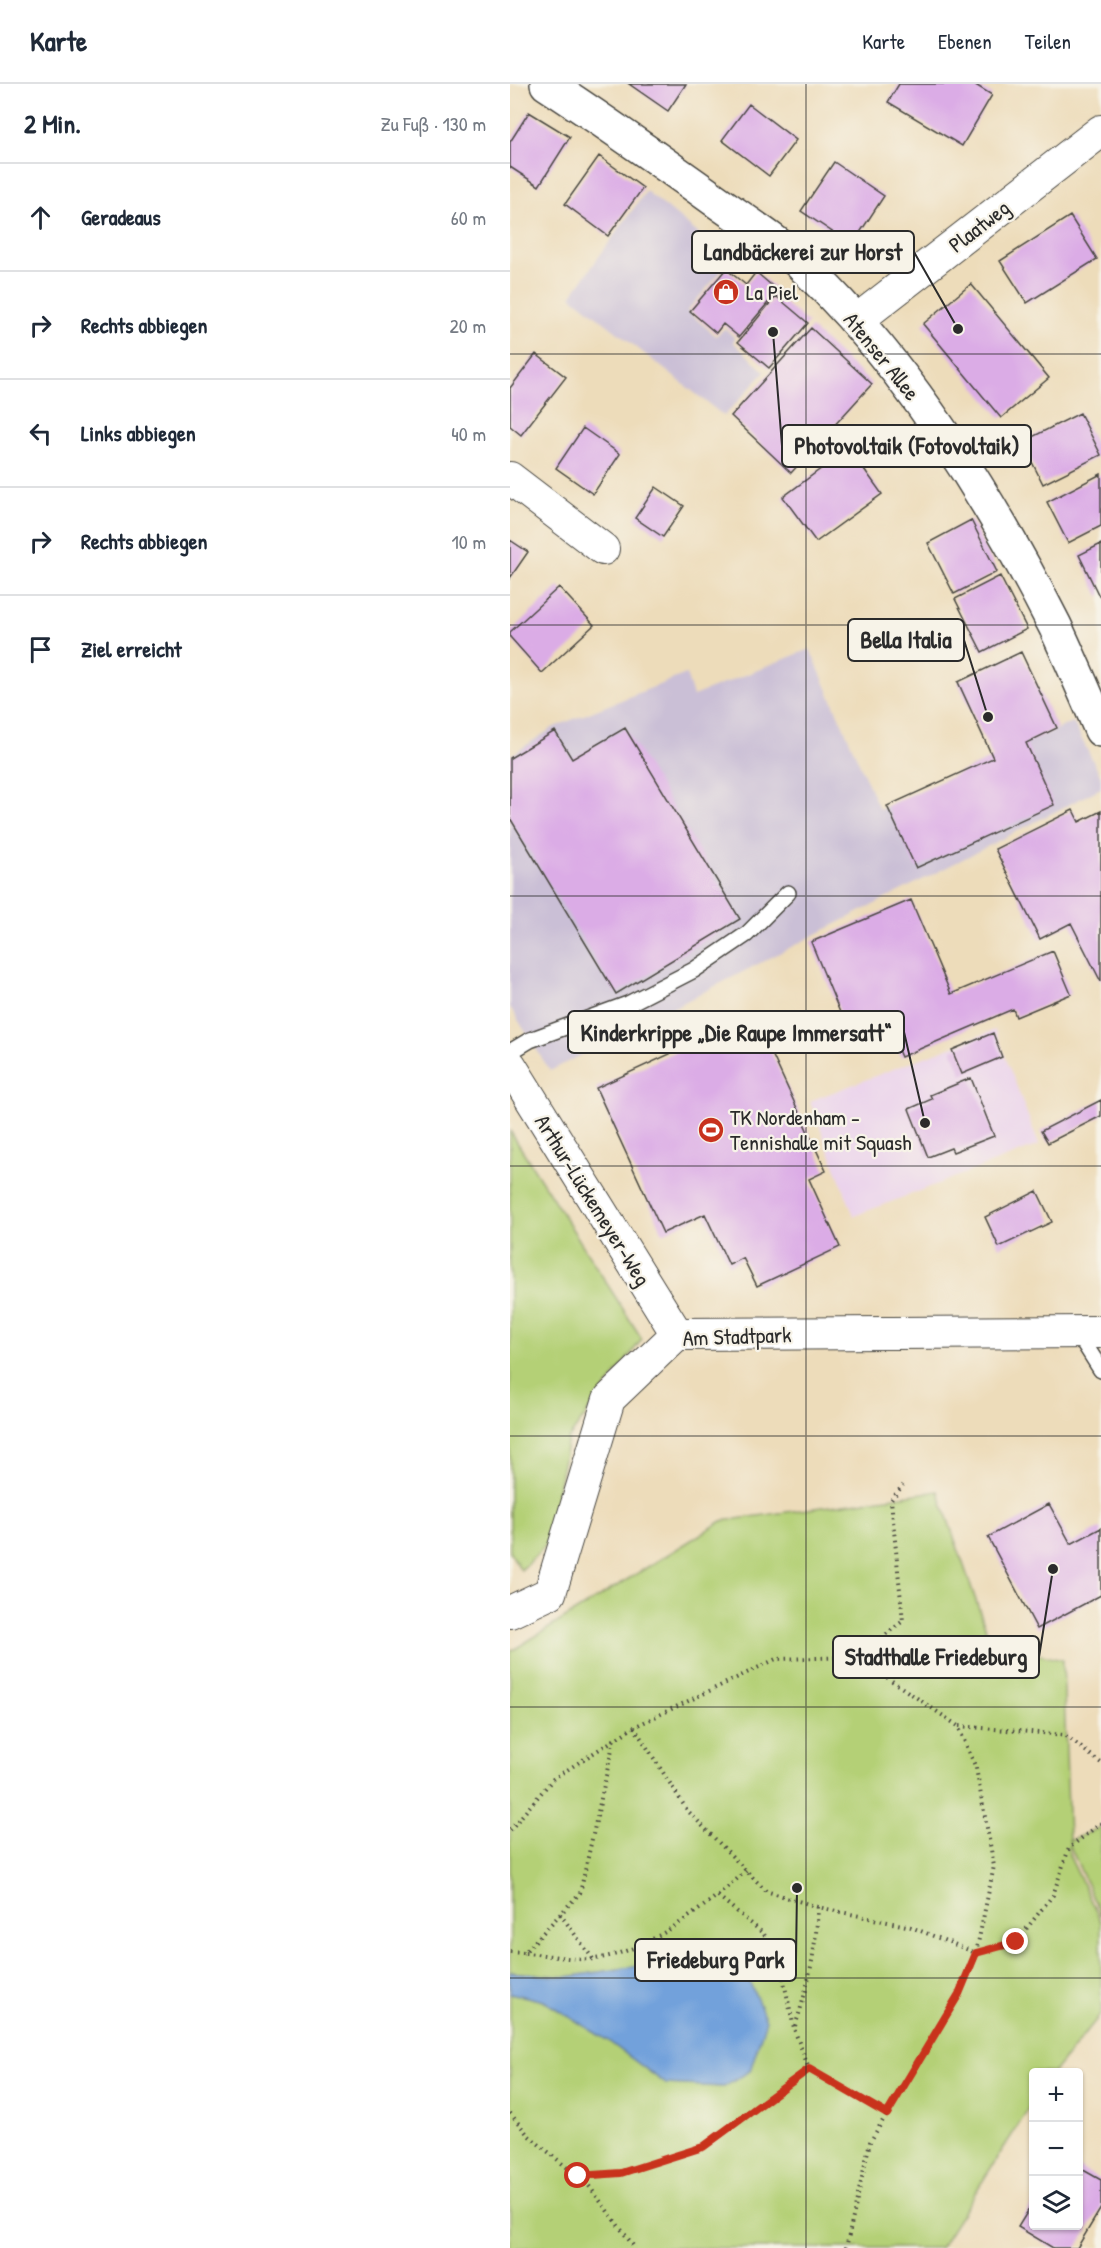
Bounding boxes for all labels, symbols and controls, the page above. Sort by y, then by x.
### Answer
text: Karte [30,22,87,60]
text: Karte [862,27,905,56]
text: Ebenen [938,27,992,56]
text: Teilen [1025,27,1071,56]
text: 2 Min. [24,106,81,141]
text: Zu Fuß · 130 m [381,110,486,137]
street label: Plaatweg [942,193,1016,259]
icon: ahead [24,201,57,234]
text: Geradeaus [81,202,161,232]
text: 60 m [451,204,486,231]
callout: Landbäckerei zur Horst [692,231,914,273]
text: Landbäckerei zur Horst [704,235,903,267]
shop icon: La Piel [711,277,741,307]
place label: La Piel [746,277,798,307]
street label: Atenser Allee [837,306,927,407]
icon: right [24,309,57,342]
text: Rechts abbiegen [81,310,208,340]
text: 20 m [449,312,486,339]
icon: left [24,417,57,450]
text: Links abbiegen [81,418,196,448]
text: 40 m [451,420,486,447]
callout: Photovoltaik (Fotovoltaik) [782,425,1031,467]
text: Photovoltaik (Fotovoltaik) [794,429,1020,461]
icon: right [24,525,57,558]
text: Rechts abbiegen [81,526,208,556]
text: 10 m [452,528,486,555]
callout: Bella Italia [848,619,964,661]
text: Bella Italia [860,623,952,655]
icon: arrive [24,633,57,666]
text: Ziel erreicht [81,634,181,664]
callout: Kinderkrippe „Die Raupe Immersatt“ [568,1011,904,1053]
text: Kinderkrippe „Die Raupe Immersatt“ [580,1016,892,1049]
place label: TK Nordenham - Tennishalle mit Squash [730,1102,911,1157]
street label: Arthur-Lückemeyer-Weg [528,1109,658,1291]
sports icon: TK Nordenham - Tennishalle mit Squash [696,1115,726,1145]
street label: Am Stadtpark [682,1319,792,1353]
callout: Stadthalle Friedeburg [833,1636,1039,1678]
text: Stadthalle Friedeburg [845,1640,1028,1673]
route end [1002,1928,1028,1954]
callout: Friedeburg Park [635,1939,796,1981]
text: Friedeburg Park [646,1943,785,1976]
map controls [1029,2068,1083,2230]
button: + [1029,2068,1083,2122]
button: − [1029,2122,1083,2176]
route start [564,2162,590,2188]
button: layers [1029,2176,1083,2230]

